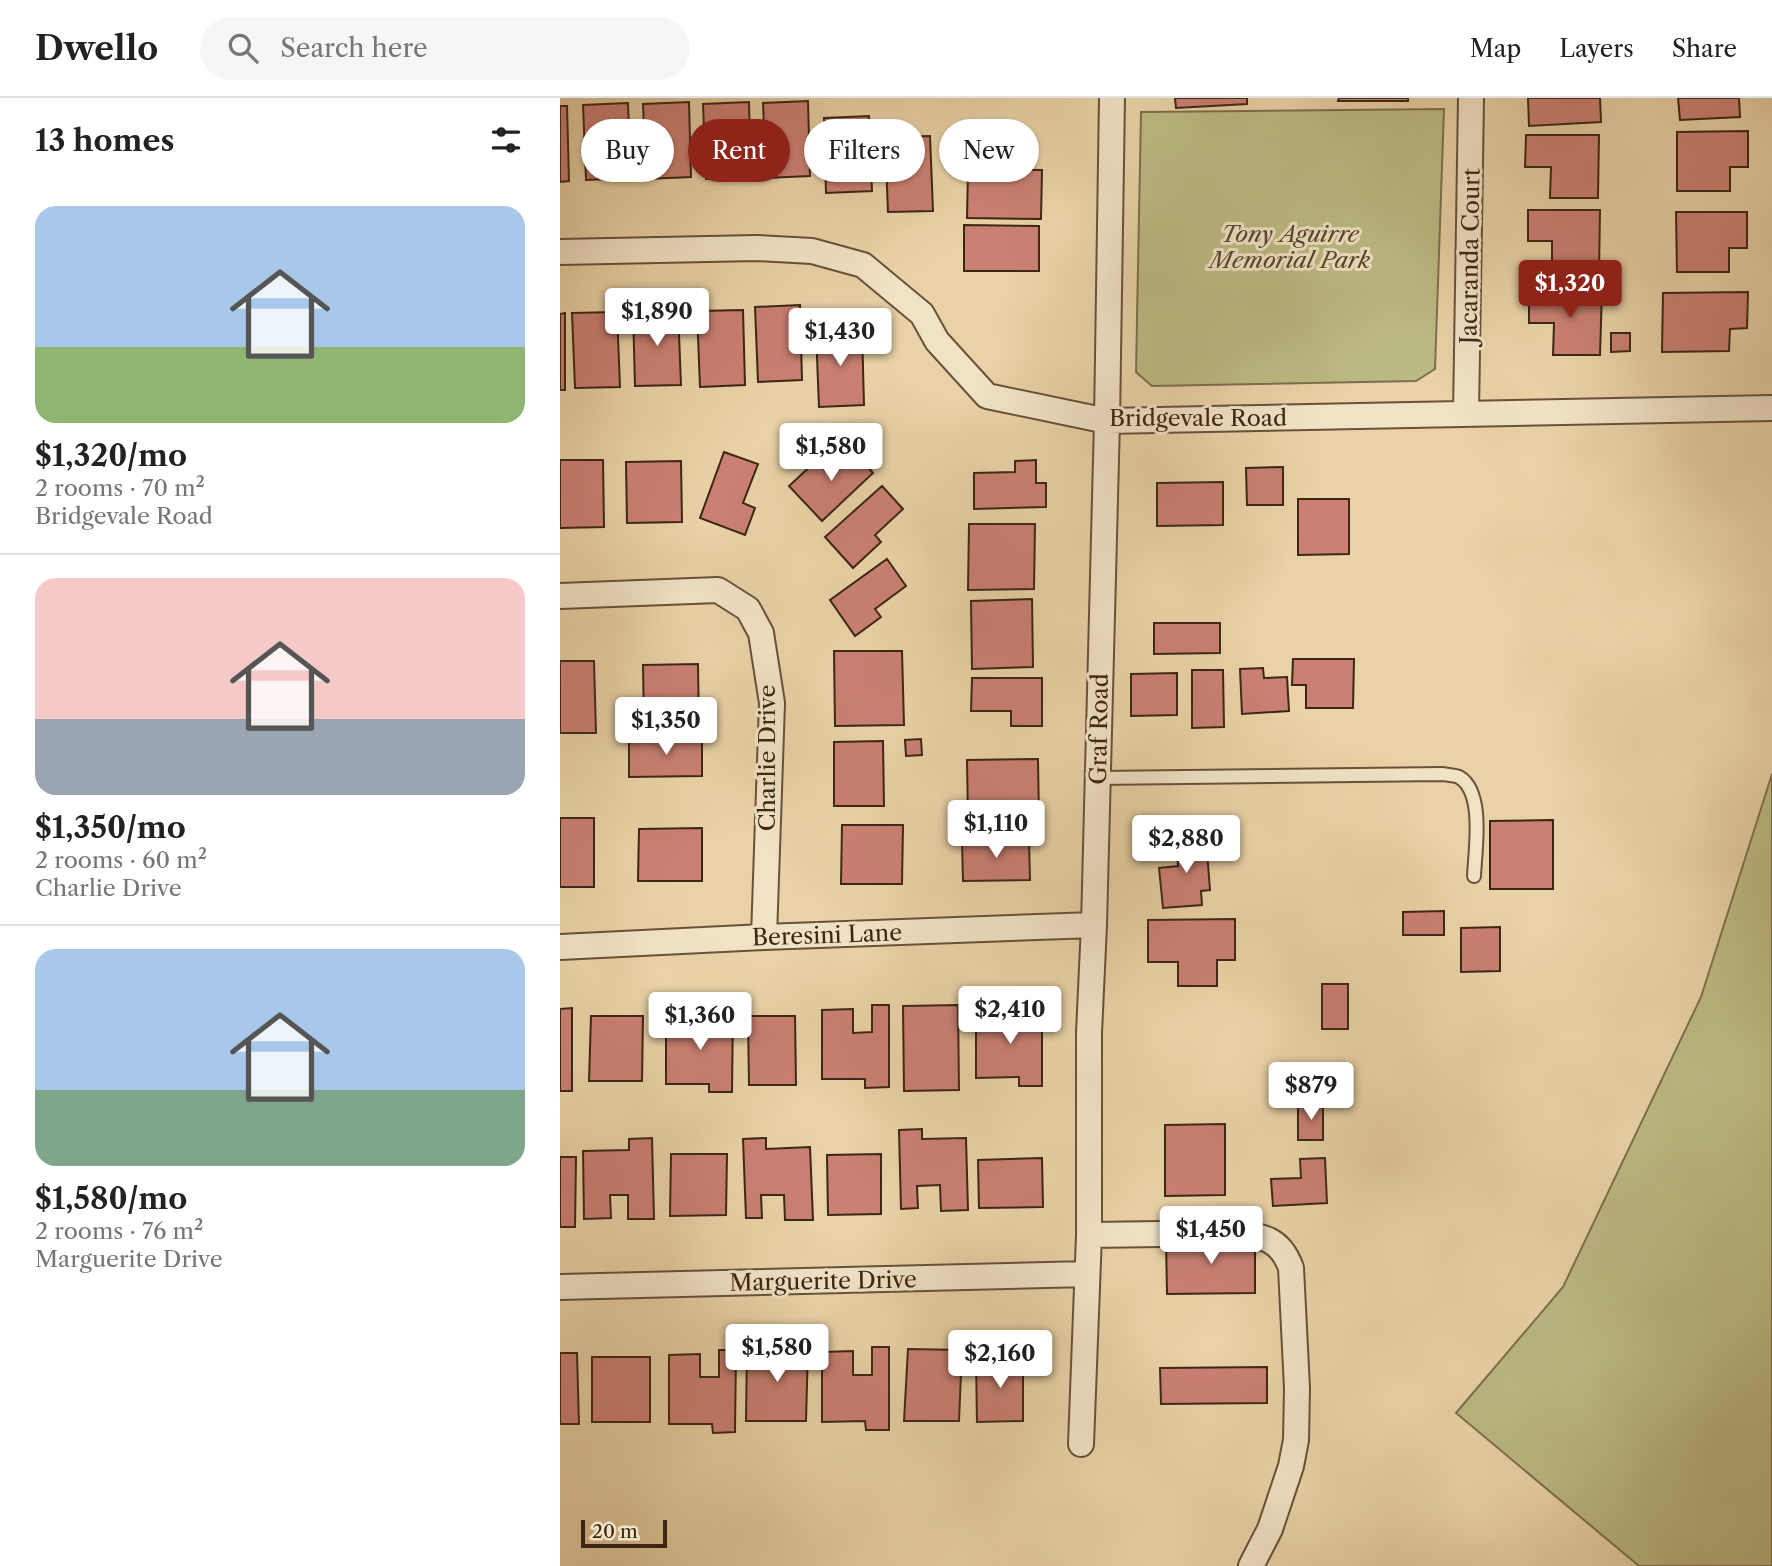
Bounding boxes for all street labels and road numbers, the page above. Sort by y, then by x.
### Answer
street label: Jacaranda Court [1454,168,1486,347]
street label: Bridgevale Road [1109,404,1287,432]
street label: Graf Road [1084,673,1114,785]
street label: Charlie Drive [753,685,781,831]
street label: Beresini Lane [751,918,903,952]
street label: Marguerite Drive [729,1265,917,1297]

